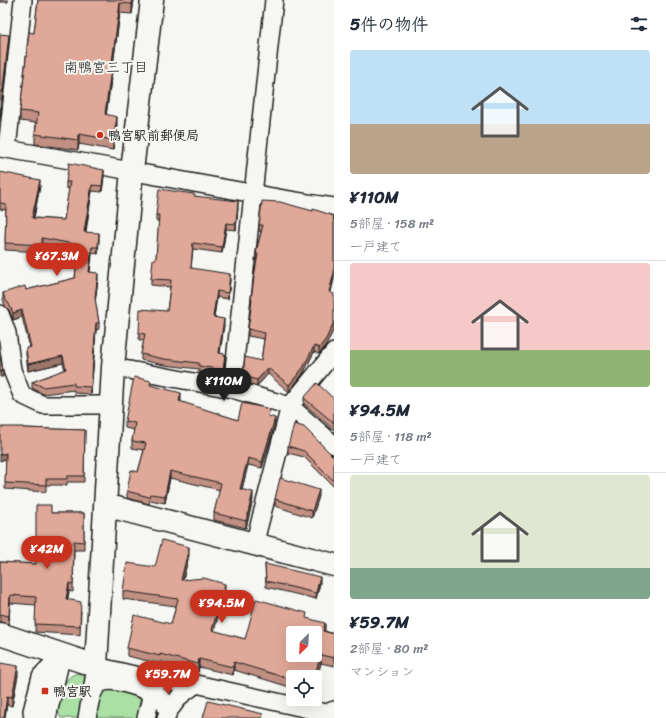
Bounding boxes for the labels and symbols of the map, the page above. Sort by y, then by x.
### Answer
district label: 南鴨宮三丁目 [64,55,148,80]
place label: 鴨宮駅前郵便局 [108,124,199,147]
marker: 鴨宮駅前郵便局 [95,130,105,140]
pin: ¥67.3M [24,243,90,277]
pin: ¥110M [196,368,252,402]
pin: ¥42M [23,536,71,570]
pin: ¥94.5M [189,590,255,624]
north arrow [286,626,322,662]
pin: ¥59.7M [135,661,201,695]
place label: 鴨宮駅 [53,680,92,703]
marker: 鴨宮駅 [40,686,50,696]

